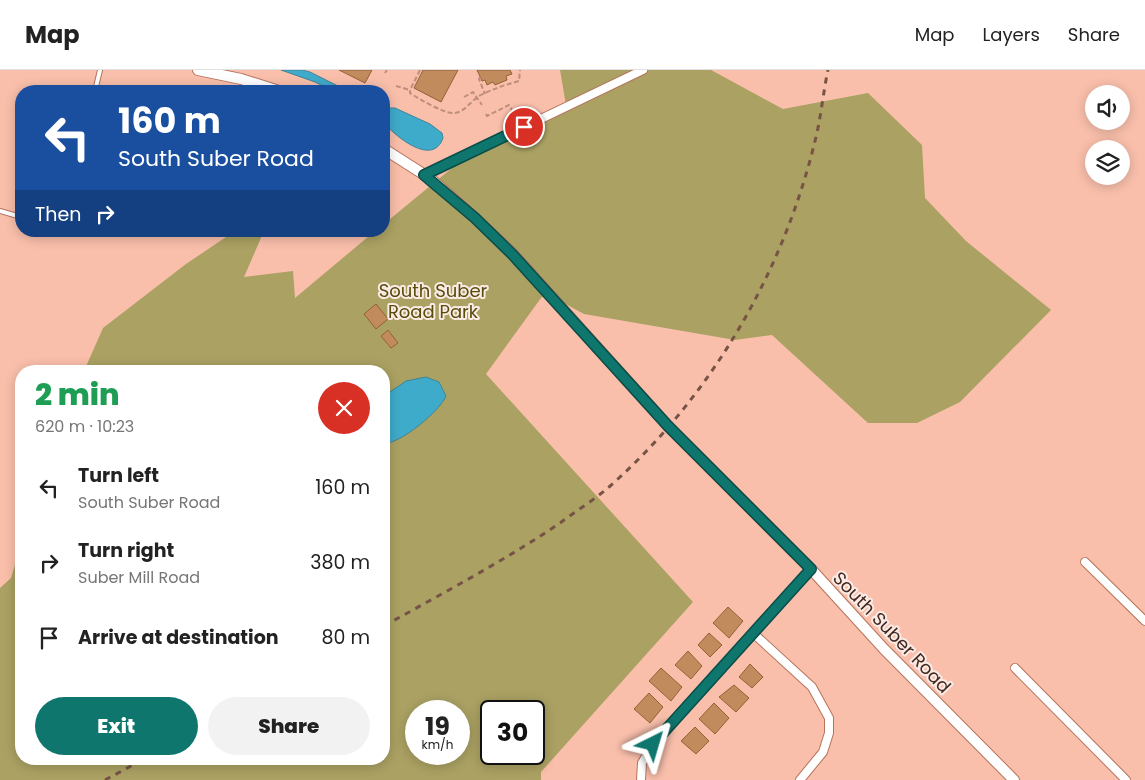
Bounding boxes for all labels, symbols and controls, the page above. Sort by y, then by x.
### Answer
text: Map [25,18,80,51]
text: Map [915,22,955,47]
text: Layers [983,22,1040,47]
text: Share [1068,22,1120,47]
map controls [1085,85,1130,185]
button: sound [1085,85,1130,130]
text: 160 m [118,96,221,145]
icon: left [35,105,100,170]
pin [503,106,545,148]
icon: arrive [510,113,538,141]
button: layers [1085,140,1130,185]
text: South Suber Road [118,143,314,174]
icon: right [91,200,119,228]
text: Then [35,201,81,228]
park label: South Suber Road Park [379,278,488,324]
text: 2 min [35,373,120,416]
button: close [318,382,370,434]
text: 620 m · 10:23 [35,415,134,438]
text: Turn left [78,462,159,489]
icon: left [35,474,63,502]
text: 160 m [315,474,370,501]
text: South Suber Road [78,491,220,514]
text: Turn right [78,537,174,564]
icon: right [35,549,63,577]
text: 380 m [310,549,370,576]
text: Suber Mill Road [78,566,200,589]
street label: South Suber Road [827,566,957,698]
icon: arrive [35,624,63,652]
text: Arrive at destination [78,624,279,651]
text: 80 m [321,624,370,651]
button: Exit [35,697,198,755]
button: Share [208,697,370,755]
speed limit sign: 30 [480,700,545,765]
text: 19 [425,709,450,744]
position arrow [626,717,678,769]
text: km/h [422,736,453,753]

